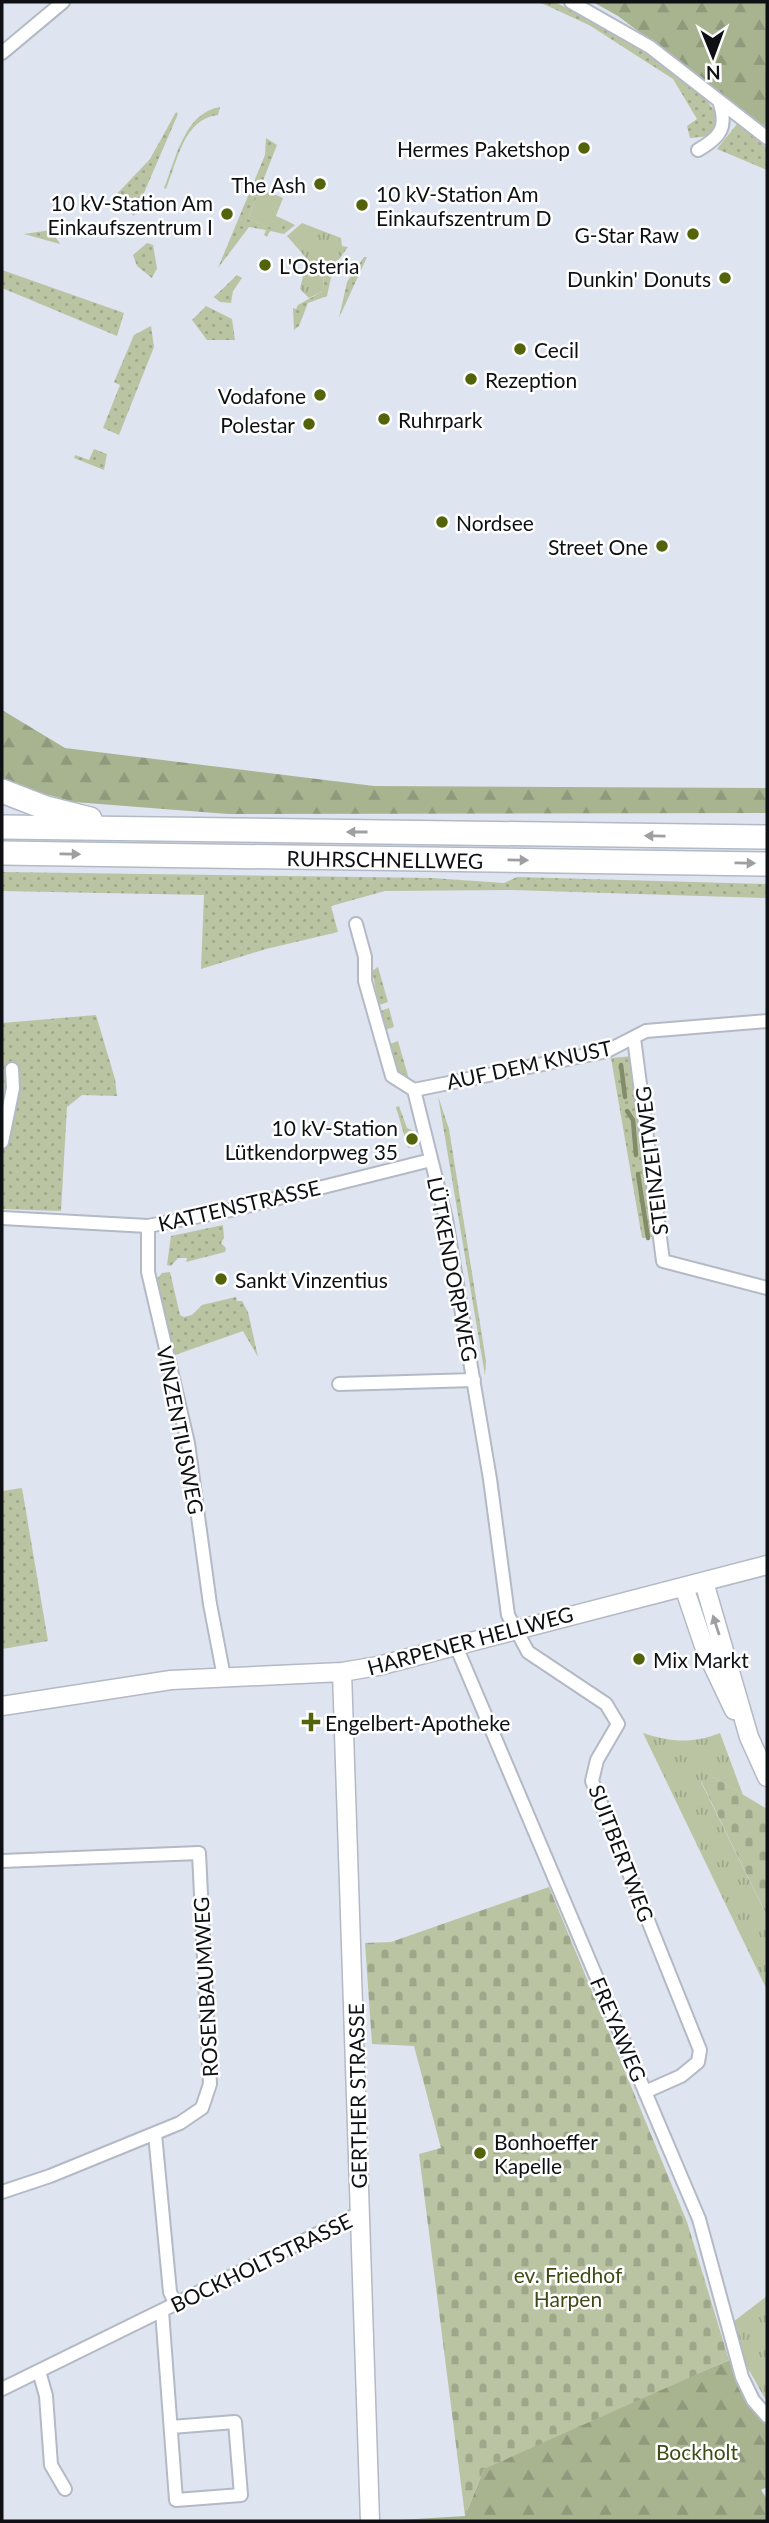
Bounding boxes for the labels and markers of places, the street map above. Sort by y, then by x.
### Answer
place label: Hermes Paketshop [397,136,570,161]
marker: Hermes Paketshop [576,140,592,156]
place label: The Ash [231,172,306,197]
marker: The Ash [312,176,328,192]
place label: 10 kV-Station Am Einkaufszentrum D [376,181,552,230]
place label: 10 kV-Station Am Einkaufszentrum I [48,190,213,239]
marker: 10 kV-Station Am Einkaufszentrum D [354,197,370,213]
marker: 10 kV-Station Am Einkaufszentrum I [219,206,235,222]
place label: G-Star Raw [575,222,679,247]
marker: G-Star Raw [685,226,701,242]
place label: L'Osteria [279,253,359,278]
marker: L'Osteria [257,257,273,273]
place label: Dunkin' Donuts [567,266,711,291]
marker: Dunkin' Donuts [717,270,733,286]
place label: Cecil [534,337,579,362]
marker: Cecil [512,341,528,357]
place label: Rezeption [485,367,577,392]
marker: Rezeption [463,371,479,387]
place label: Vodafone [218,383,306,408]
marker: Vodafone [312,387,328,403]
place label: Ruhrpark [398,407,483,432]
marker: Ruhrpark [376,411,392,427]
place label: Polestar [220,412,295,437]
marker: Polestar [301,416,317,432]
place label: Nordsee [456,510,534,535]
marker: Nordsee [434,514,450,530]
place label: Street One [548,534,648,559]
marker: Street One [654,538,670,554]
place label: 10 kV-Station Lütkendorpweg 35 [225,1115,398,1164]
marker: 10 kV-Station Lütkendorpweg 35 [404,1131,420,1147]
place label: Sankt Vinzentius [235,1267,388,1292]
marker: Sankt Vinzentius [213,1271,229,1287]
place label: Mix Markt [653,1647,749,1672]
marker: Mix Markt [631,1651,647,1667]
place label: Engelbert-Apotheke [325,1710,510,1735]
marker: Engelbert-Apotheke [303,1714,319,1730]
place label: Bonhoeffer Kapelle [494,2129,598,2178]
marker: Bonhoeffer Kapelle [472,2145,488,2161]

